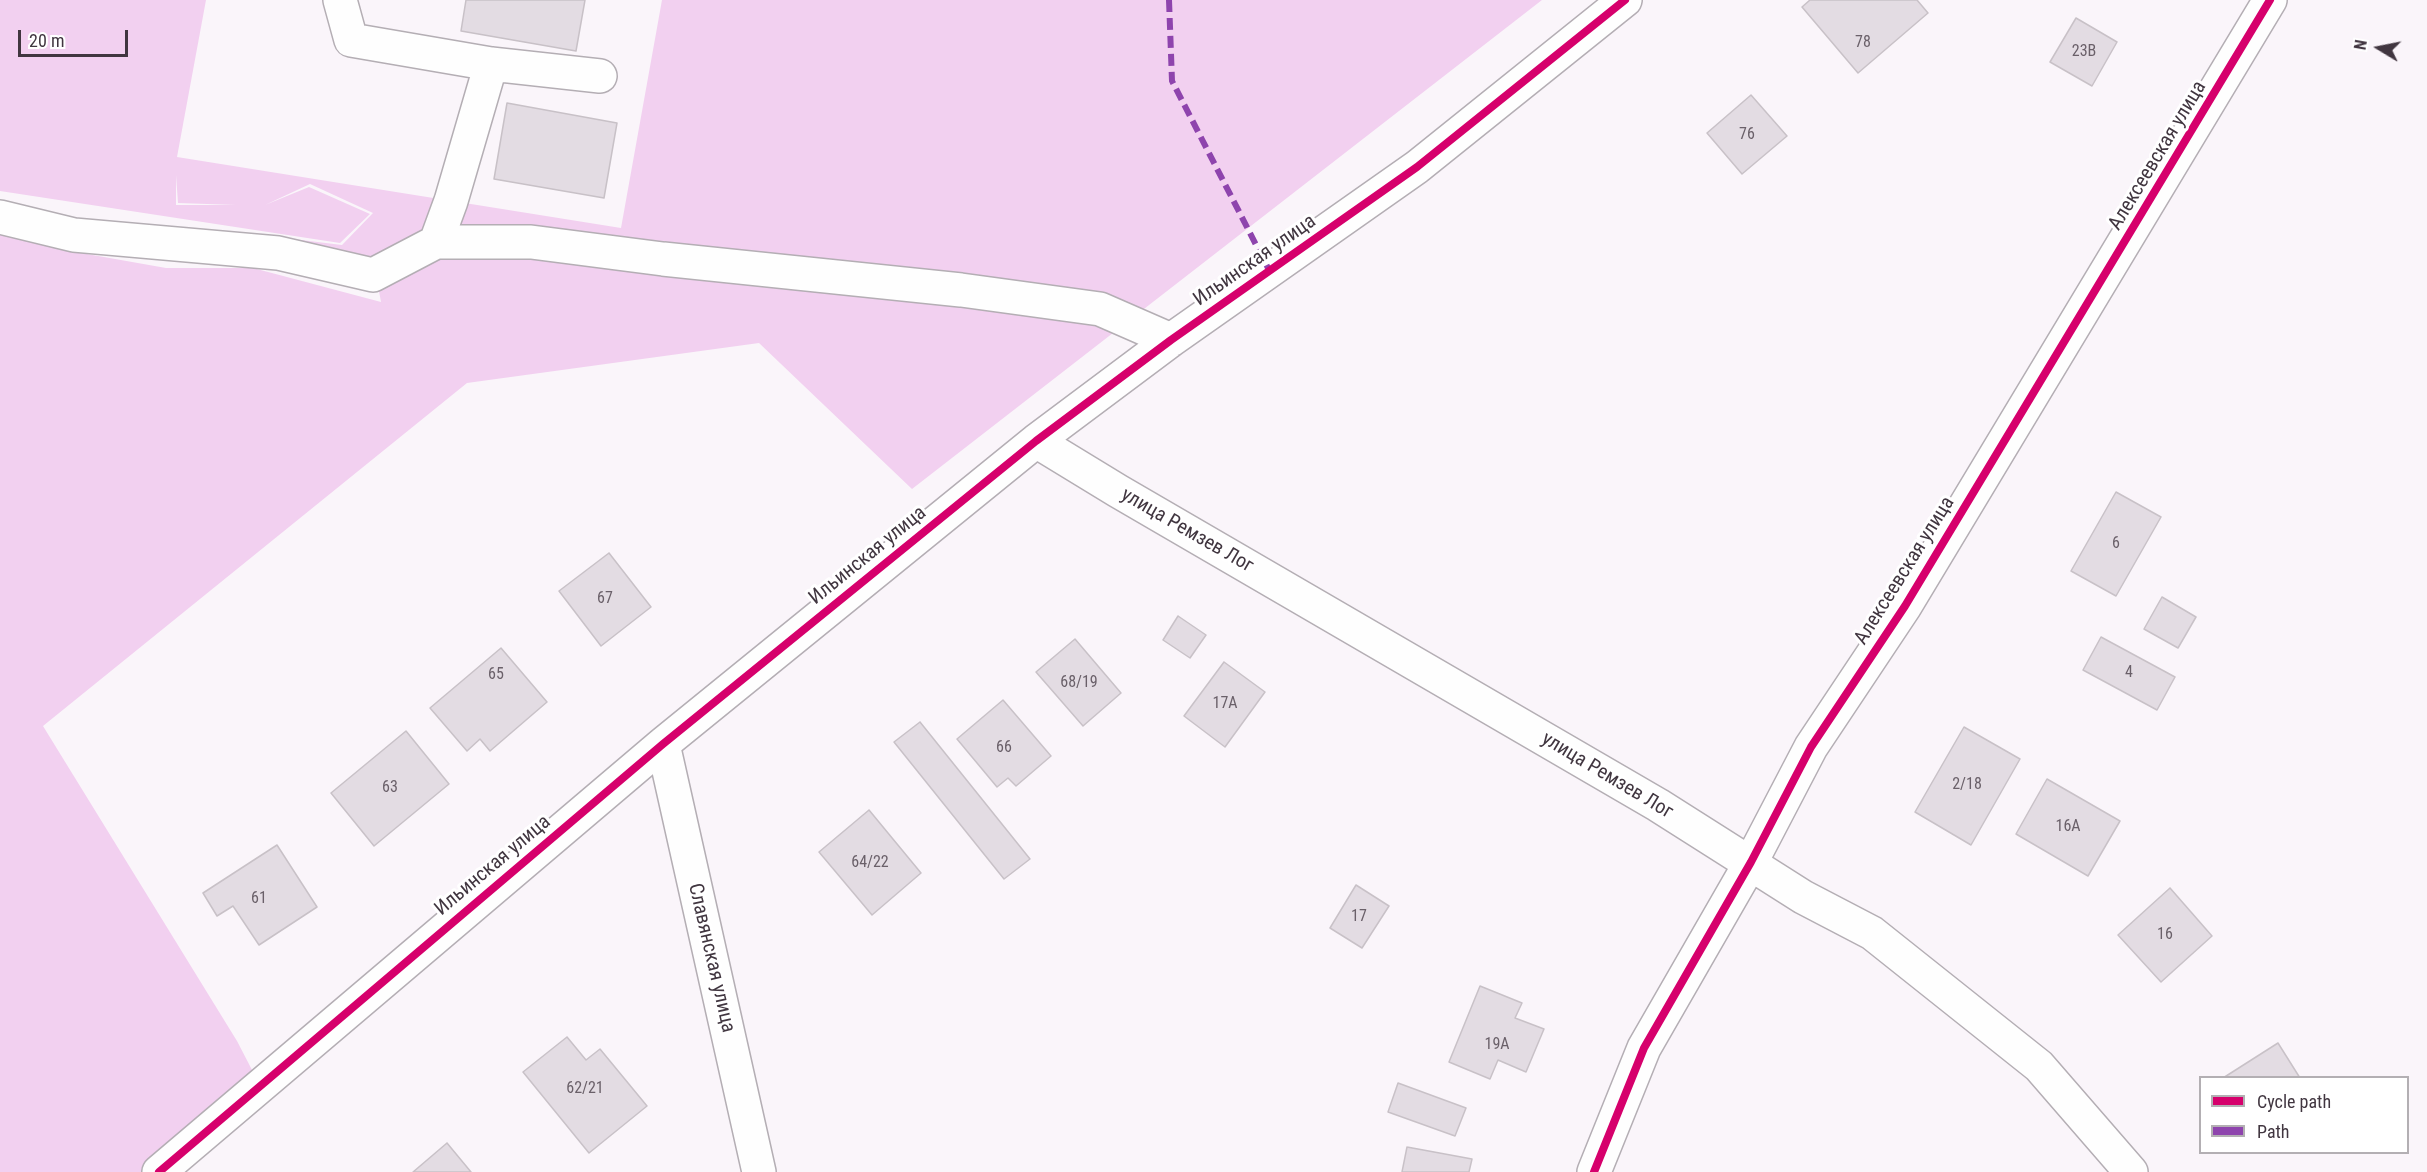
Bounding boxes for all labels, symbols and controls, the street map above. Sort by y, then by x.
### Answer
scale bar [21,18,130,56]
north arrow [2349,18,2409,78]
text: 20 m [29,30,64,51]
house number: 78 [1855,33,1871,53]
text: N [2351,38,2371,51]
house number: 23В [2072,42,2096,62]
street label: Алексеевская улица [2104,77,2212,235]
house number: 76 [1739,125,1755,145]
street label: Ильинская улица [1189,210,1321,312]
street label: улица Ремзев Лог [1116,483,1258,579]
street label: Алексеевская улица [1850,493,1960,649]
street label: Ильинская улица [805,501,931,611]
house number: 6 [2112,534,2120,554]
house number: 67 [597,589,613,609]
house number: 4 [2125,663,2133,683]
house number: 65 [488,665,504,685]
house number: 68/19 [1060,673,1098,693]
house number: 17А [1212,694,1238,714]
street label: улица Ремзев Лог [1537,727,1677,825]
house number: 66 [996,738,1012,758]
house number: 2/18 [1952,775,1982,795]
house number: 63 [382,778,398,798]
street label: Ильинская улица [430,811,556,921]
house number: 16А [2055,817,2081,837]
house number: 64/22 [851,853,889,873]
street label: Славянская улица [682,881,740,1035]
house number: 61 [251,889,267,909]
house number: 17 [1351,907,1367,927]
house number: 16 [2157,925,2173,945]
house number: 19А [1484,1035,1510,1055]
legend [2199,1076,2409,1154]
house number: 62/21 [566,1079,604,1099]
text: Cycle path [2257,1091,2331,1112]
text: Path [2257,1121,2290,1142]

